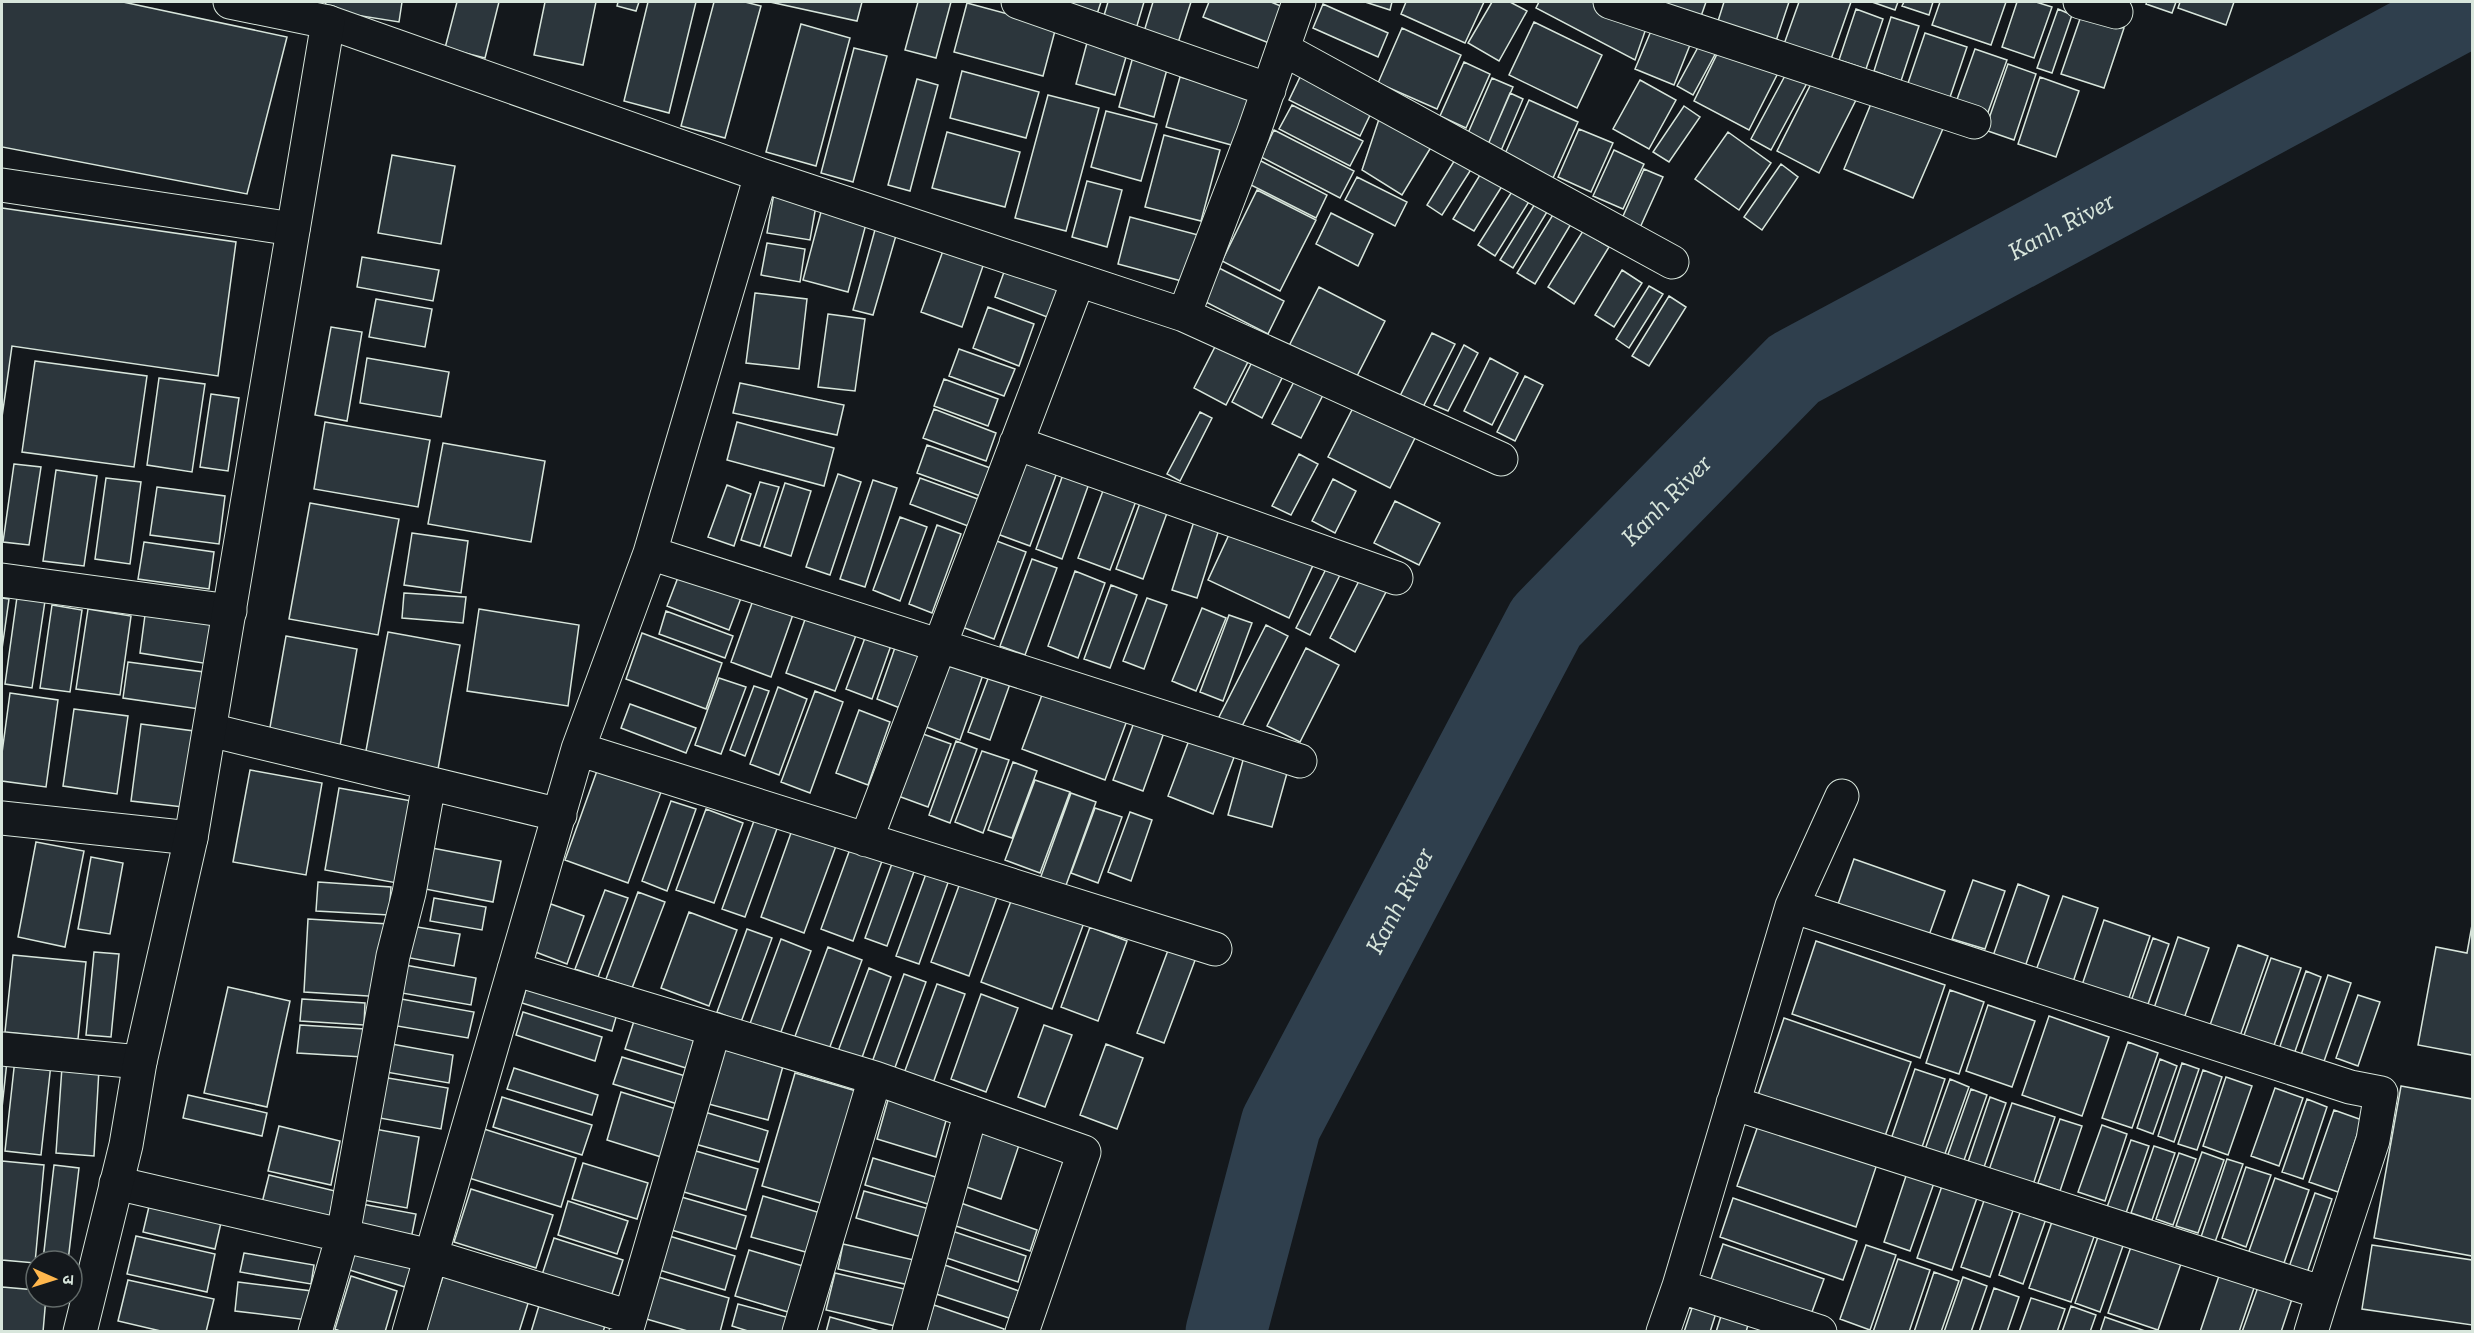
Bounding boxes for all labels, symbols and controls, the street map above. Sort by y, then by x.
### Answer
water label: Kanh River [2002,184,2119,267]
water label: Kanh River [1614,447,1718,552]
water label: Kanh River [1358,842,1440,959]
north arrow [24,1249,84,1309]
text: उ [59,1275,78,1286]

